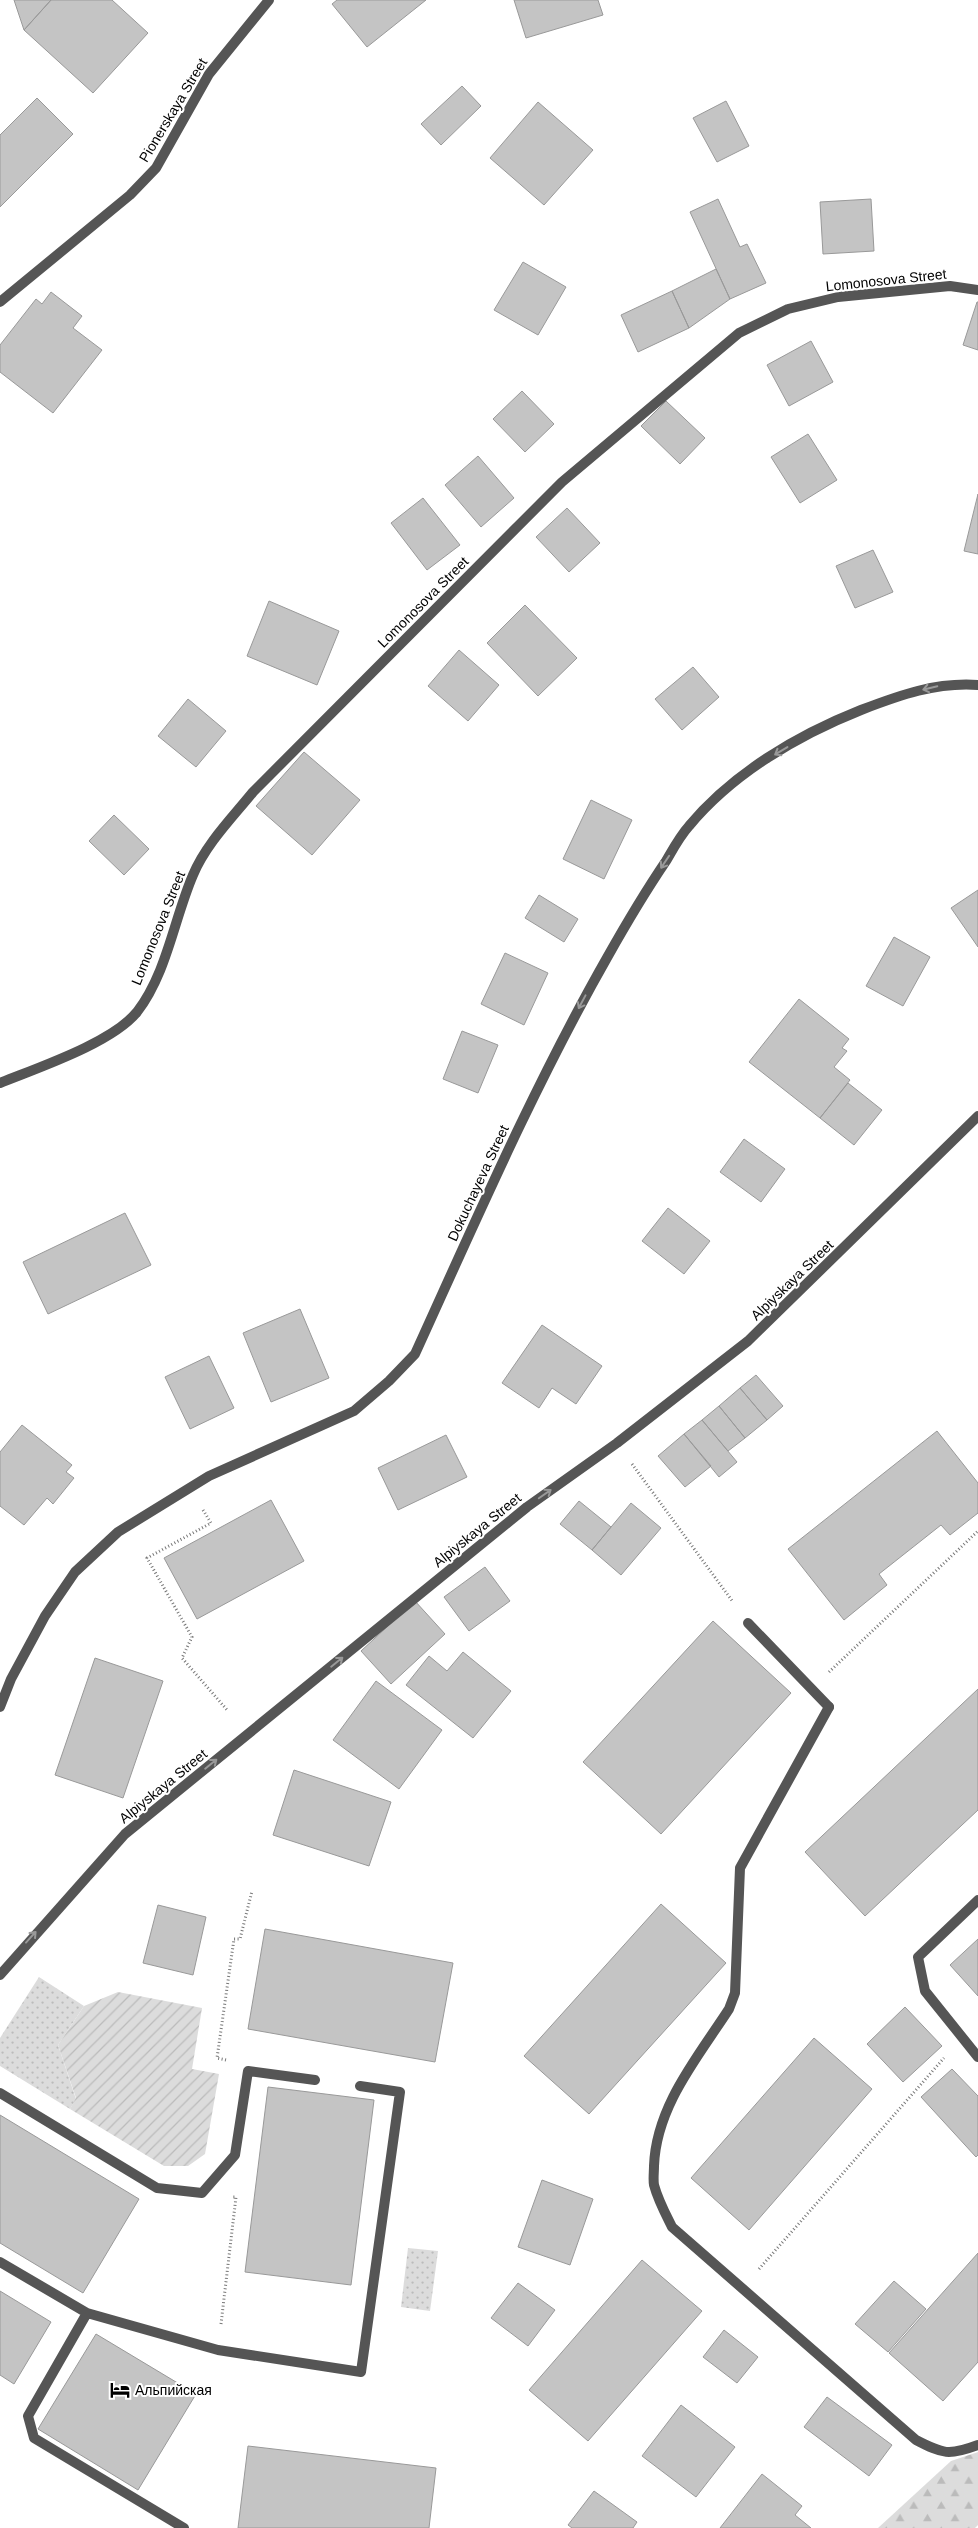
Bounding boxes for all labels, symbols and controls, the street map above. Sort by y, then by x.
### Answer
street label: Pionerskaya Street [136,55,210,165]
street label: Lomonosova Street [825,266,947,294]
street label: Lomonosova Street [374,553,472,651]
one-way arrow [922,684,938,693]
one-way arrow [774,746,788,756]
one-way arrow [660,855,670,869]
street label: Lomonosova Street [128,869,188,987]
one-way arrow [577,994,587,1008]
street label: Dokuchayeva Street [444,1122,512,1244]
street label: Alpiyskaya Street [748,1237,837,1323]
one-way arrow [538,1489,552,1499]
street label: Alpiyskaya Street [430,1490,524,1570]
one-way arrow [330,1656,343,1667]
street label: Alpiyskaya Street [116,1746,210,1826]
one-way arrow [204,1759,217,1770]
one-way arrow [25,1931,37,1944]
hotel icon: Альпийская [109,2379,131,2401]
place label: Альпийская [135,2382,212,2398]

